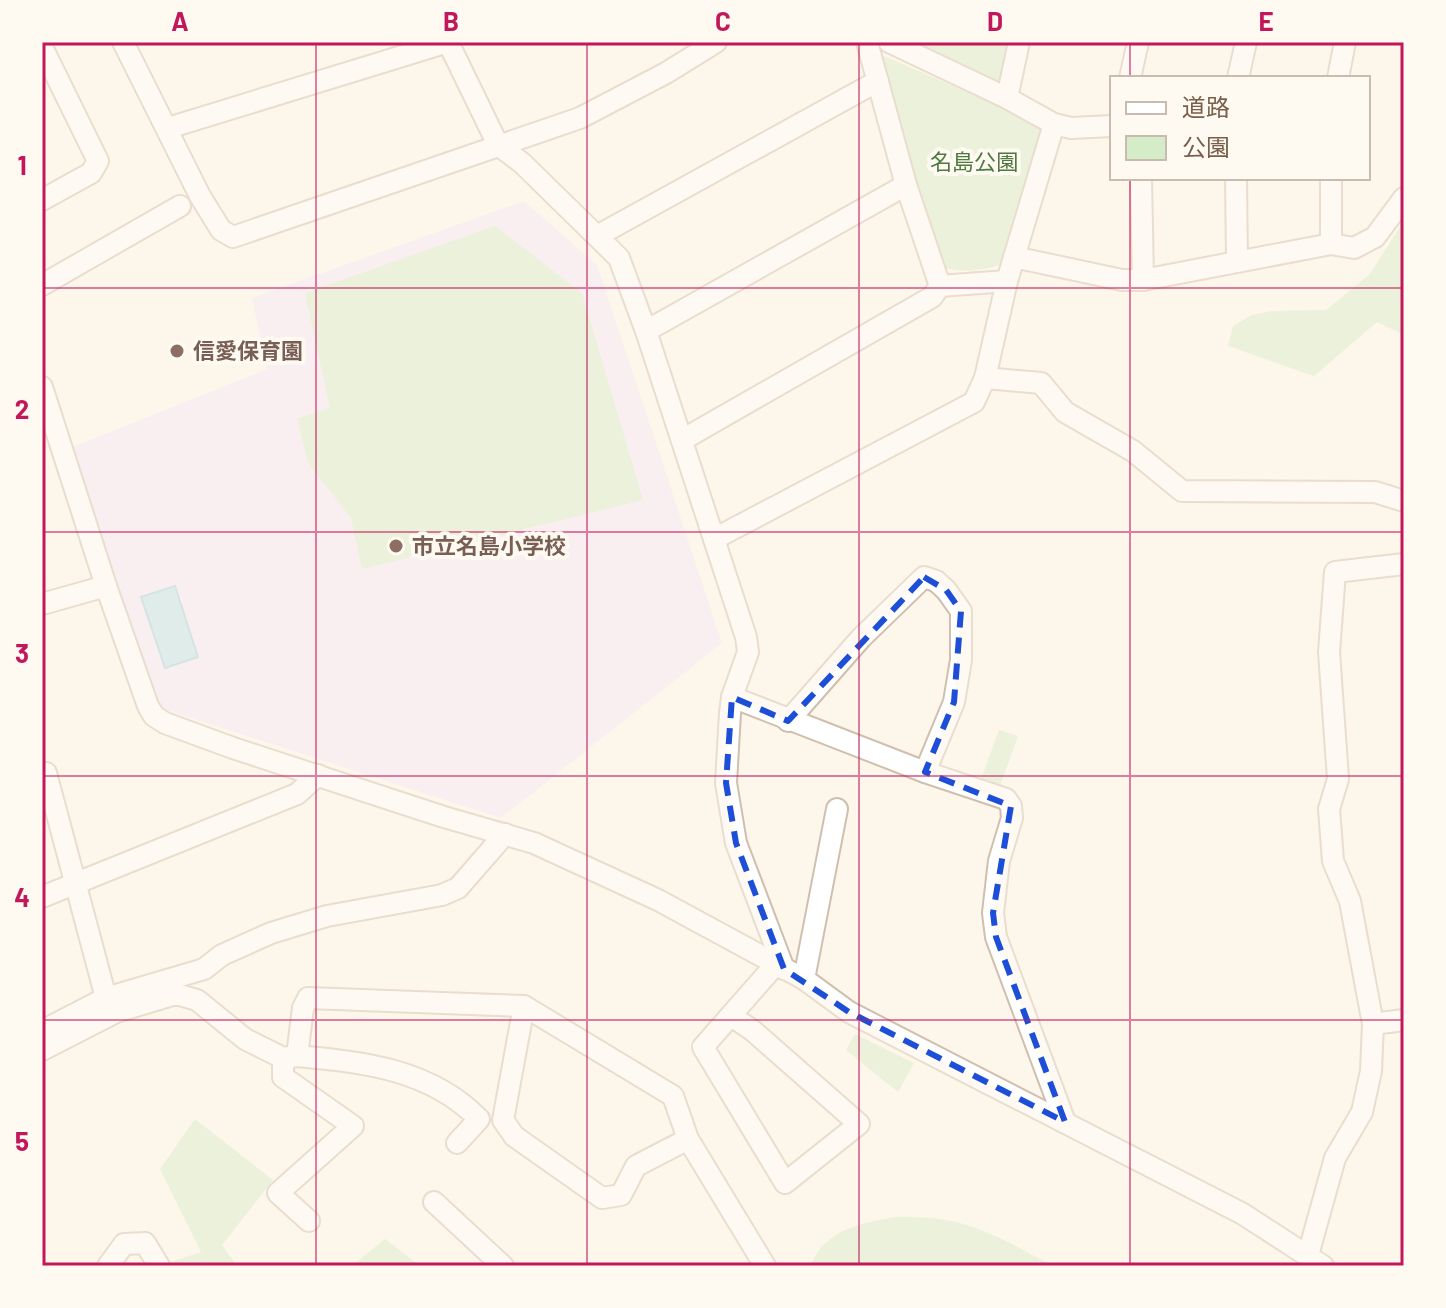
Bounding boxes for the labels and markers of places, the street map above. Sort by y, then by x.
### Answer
place label: 信愛保育園 [193,337,303,363]
marker: 信愛保育園 [168,342,186,360]
place label: 市立名島小学校 [412,532,566,558]
marker: 市立名島小学校 [387,537,405,555]

